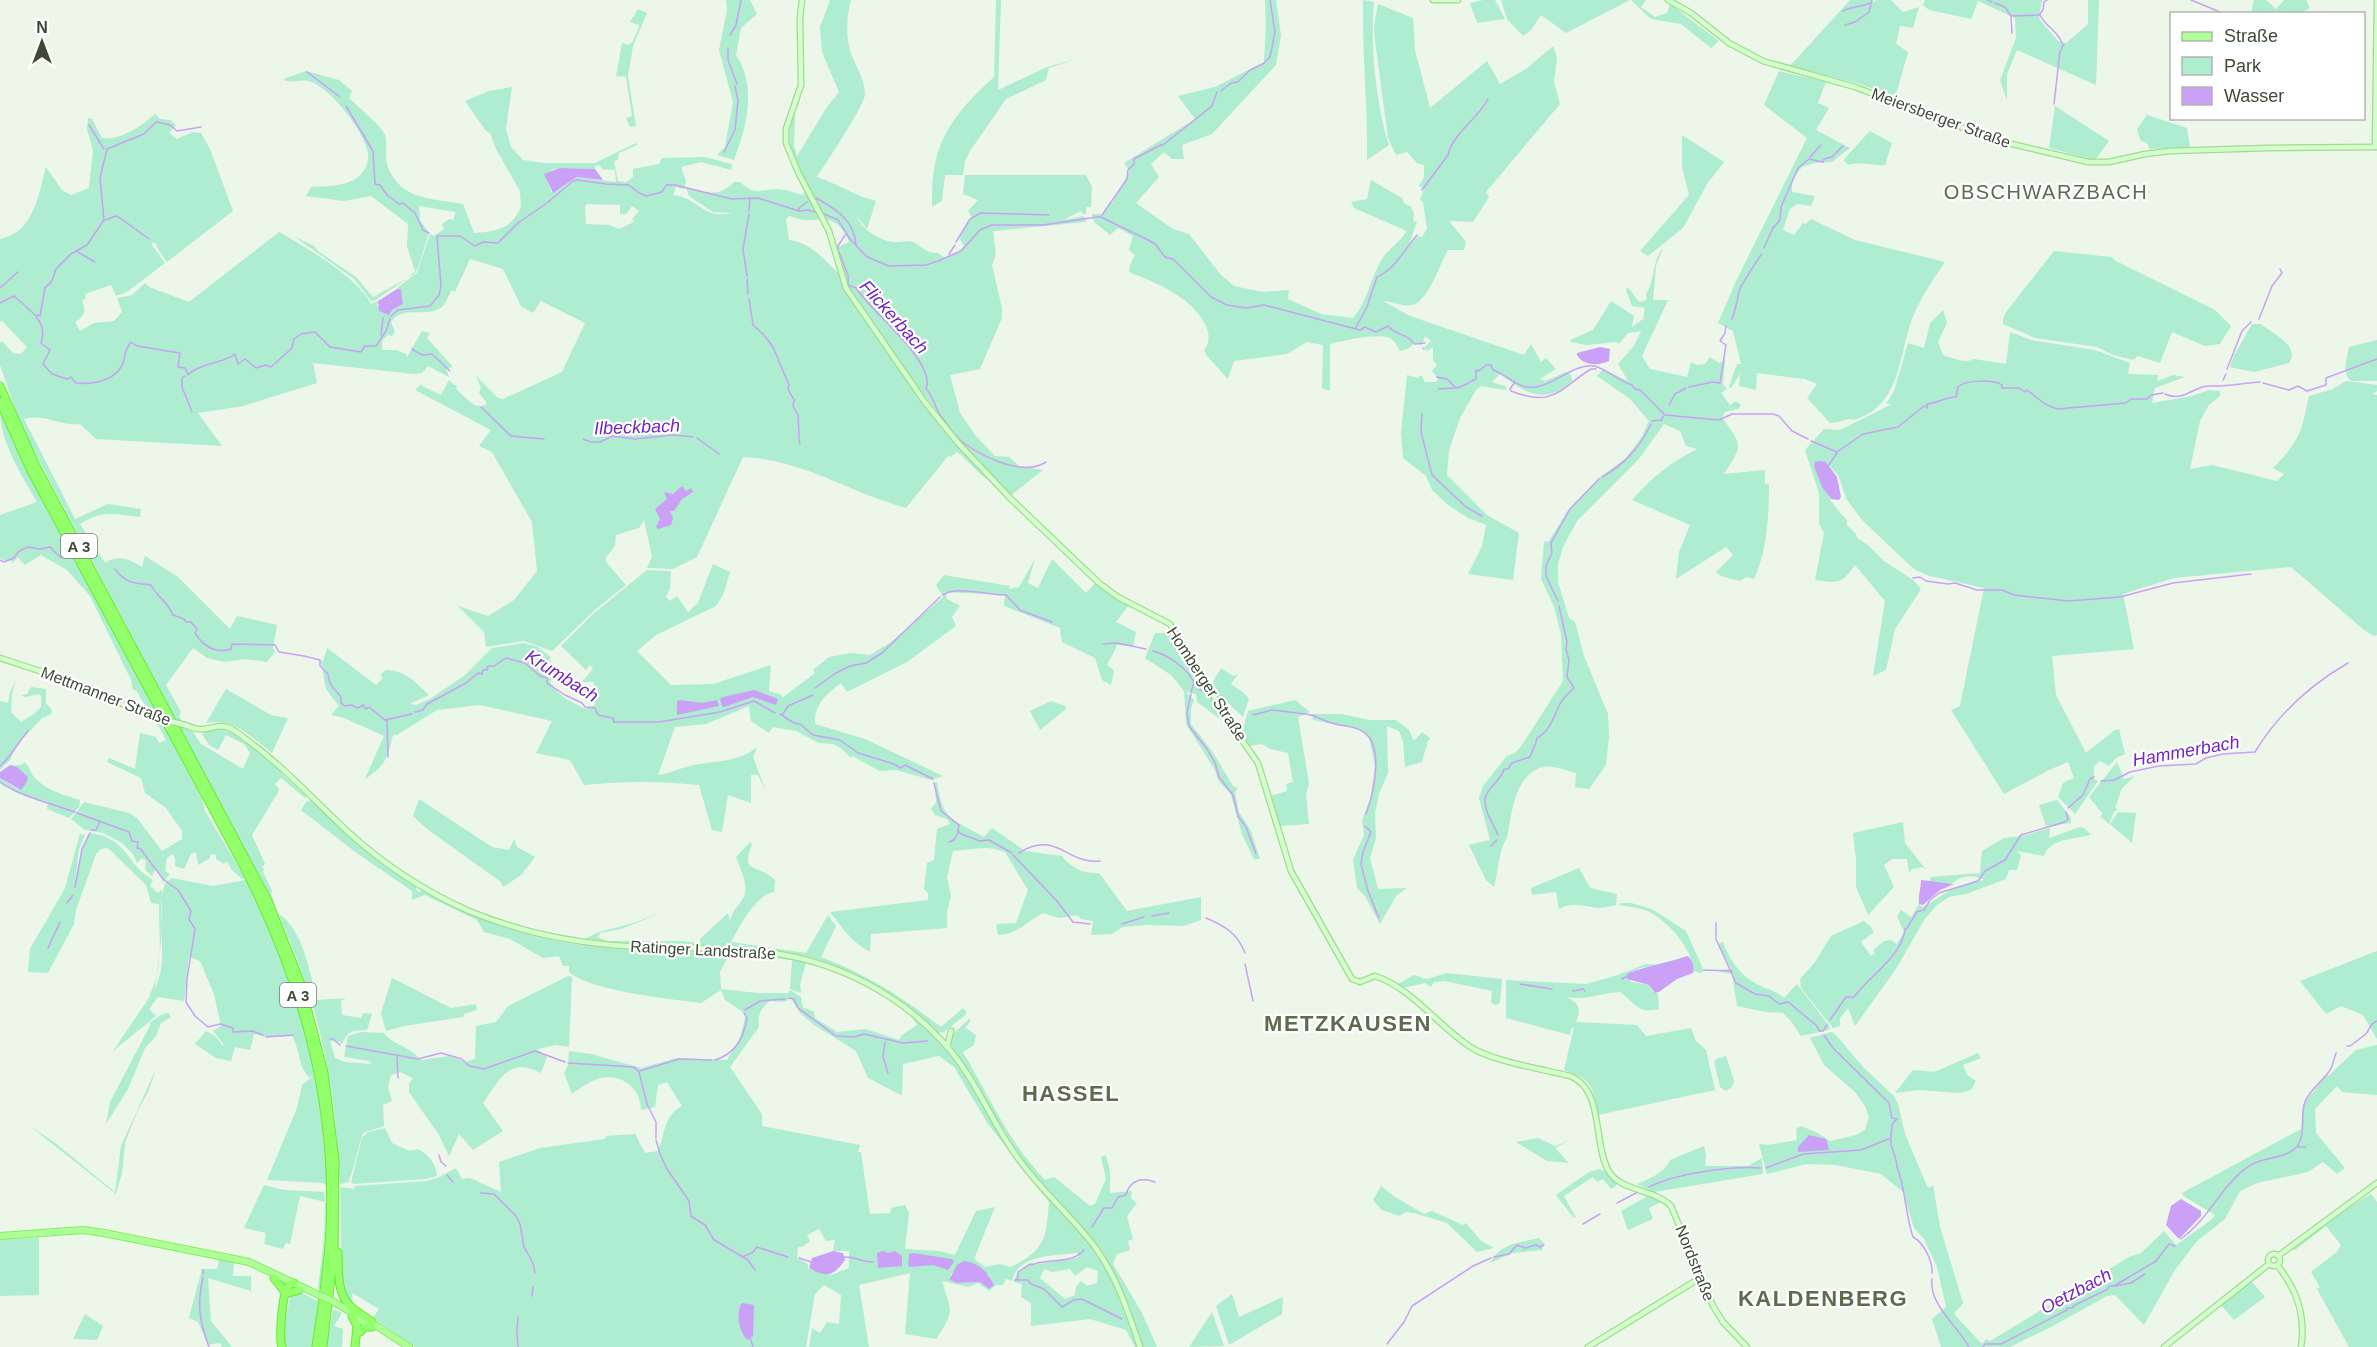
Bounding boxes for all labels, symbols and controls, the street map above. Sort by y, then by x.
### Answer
north arrow [12,12,72,72]
legend [2170,12,2365,120]
text: N [36,19,48,36]
text: Straße [2224,26,2278,46]
text: Park [2224,56,2262,76]
street label: Meiersberger Straße [1869,85,2013,151]
text: Wasser [2224,86,2284,106]
district label: OBSCHWARZBACH [1944,181,2148,203]
water label: Flickerbach [856,276,932,358]
water label: Ilbeckbach [594,416,680,438]
road number: A 3 [61,534,97,558]
street label: Homberger Straße [1164,624,1250,744]
water label: Krumbach [522,646,602,706]
street label: Mettmanner Straße [39,663,173,729]
water label: Hammerbach [2131,732,2241,770]
street label: Ratinger Landstraße [630,938,776,962]
road number: A 3 [280,983,316,1007]
district label: METZKAUSEN [1264,1011,1432,1036]
district label: HASSEL [1022,1081,1120,1106]
street label: Nordstraße [1672,1223,1718,1303]
water label: Oetzbach [2037,1264,2115,1318]
district label: KALDENBERG [1738,1286,1908,1311]

